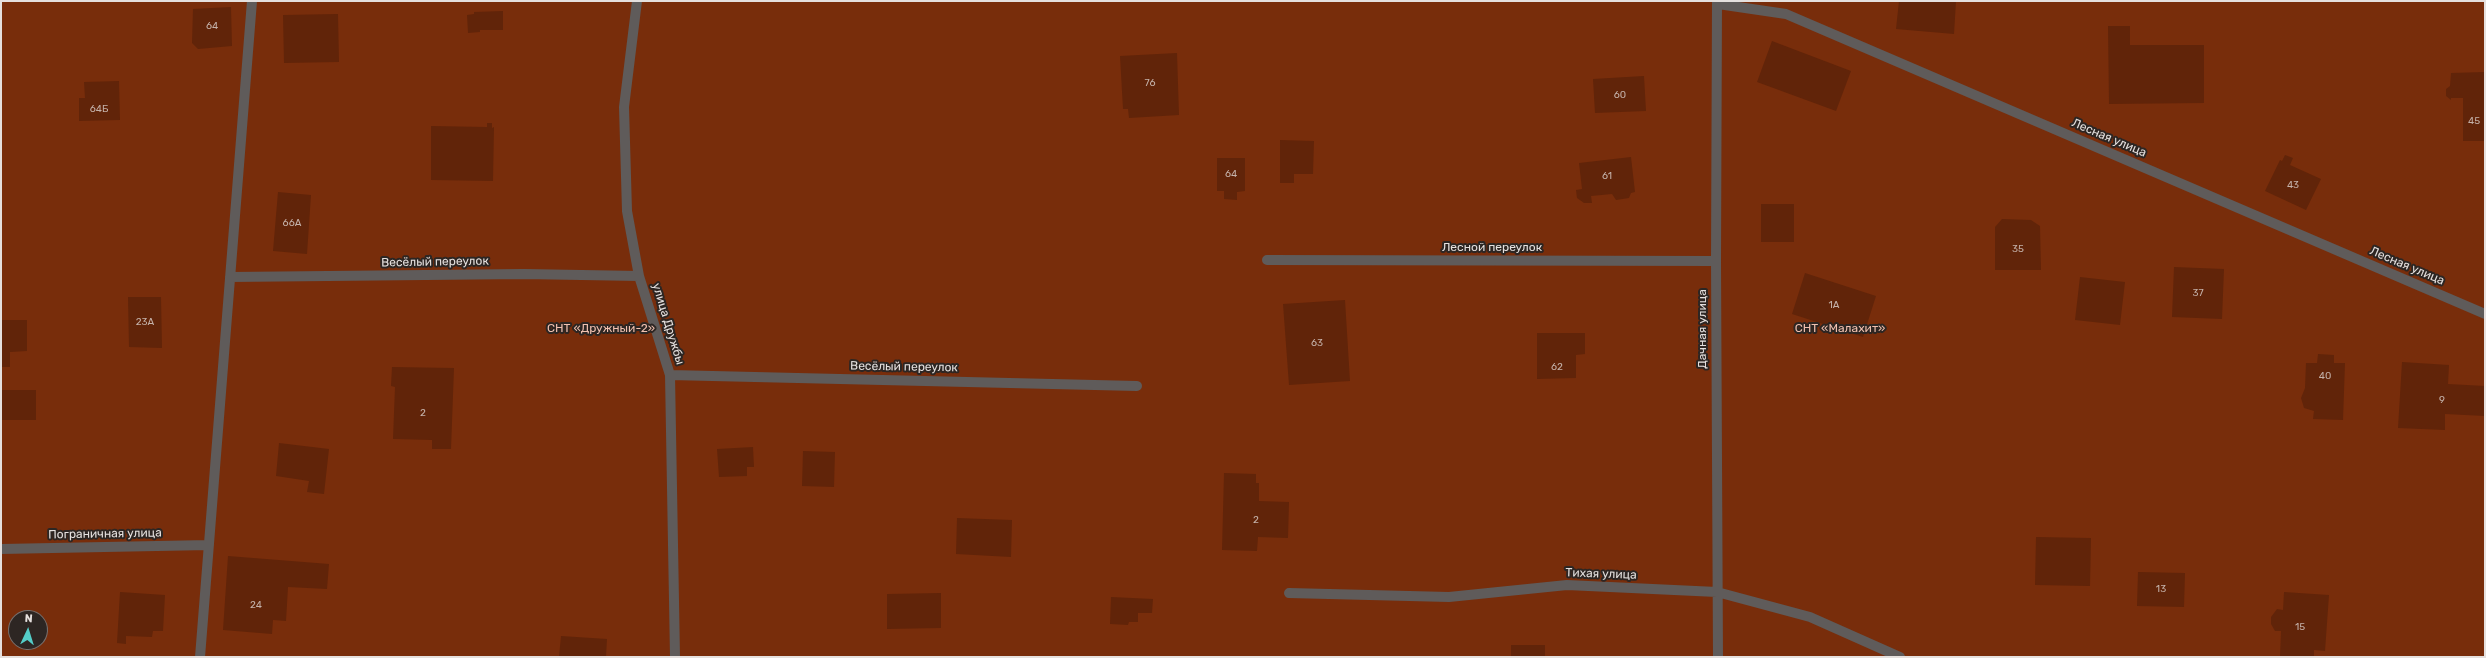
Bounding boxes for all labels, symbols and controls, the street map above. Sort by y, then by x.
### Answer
house number: 64 [206,20,218,32]
house number: 76 [1145,77,1155,89]
house number: 60 [1614,89,1626,101]
house number: 64Б [90,103,108,115]
house number: 45 [2468,115,2480,127]
street label: Лесная улица [2069,116,2149,160]
house number: 64 [1225,168,1237,180]
house number: 61 [1602,170,1612,182]
house number: 43 [2287,179,2299,191]
house number: 66А [283,217,301,229]
street label: Лесной переулок [1442,241,1542,255]
house number: 35 [2012,243,2024,255]
street label: Лесная улица [2367,244,2447,288]
street label: Весёлый переулок [381,254,489,270]
street label: улица Дружбы [649,281,687,367]
house number: 37 [2192,287,2204,299]
street label: Дачная улица [1696,289,1710,369]
house number: 1А [1829,299,1839,311]
house number: 23А [136,316,154,328]
park label: СНТ «Дружный-2» [547,322,655,336]
park label: СНТ «Малахит» [1795,322,1885,336]
house number: 63 [1311,337,1323,349]
street label: Весёлый переулок [850,359,958,375]
house number: 62 [1551,361,1563,373]
house number: 40 [2319,370,2331,382]
house number: 9 [2439,394,2445,406]
house number: 2 [420,407,426,419]
house number: 2 [1253,514,1259,526]
street label: Пограничная улица [48,526,162,542]
street label: Тихая улица [1565,566,1637,582]
house number: 13 [2156,583,2166,595]
house number: 24 [250,599,262,611]
north arrow [8,610,48,650]
text: N [24,612,33,625]
house number: 15 [2295,621,2305,633]

